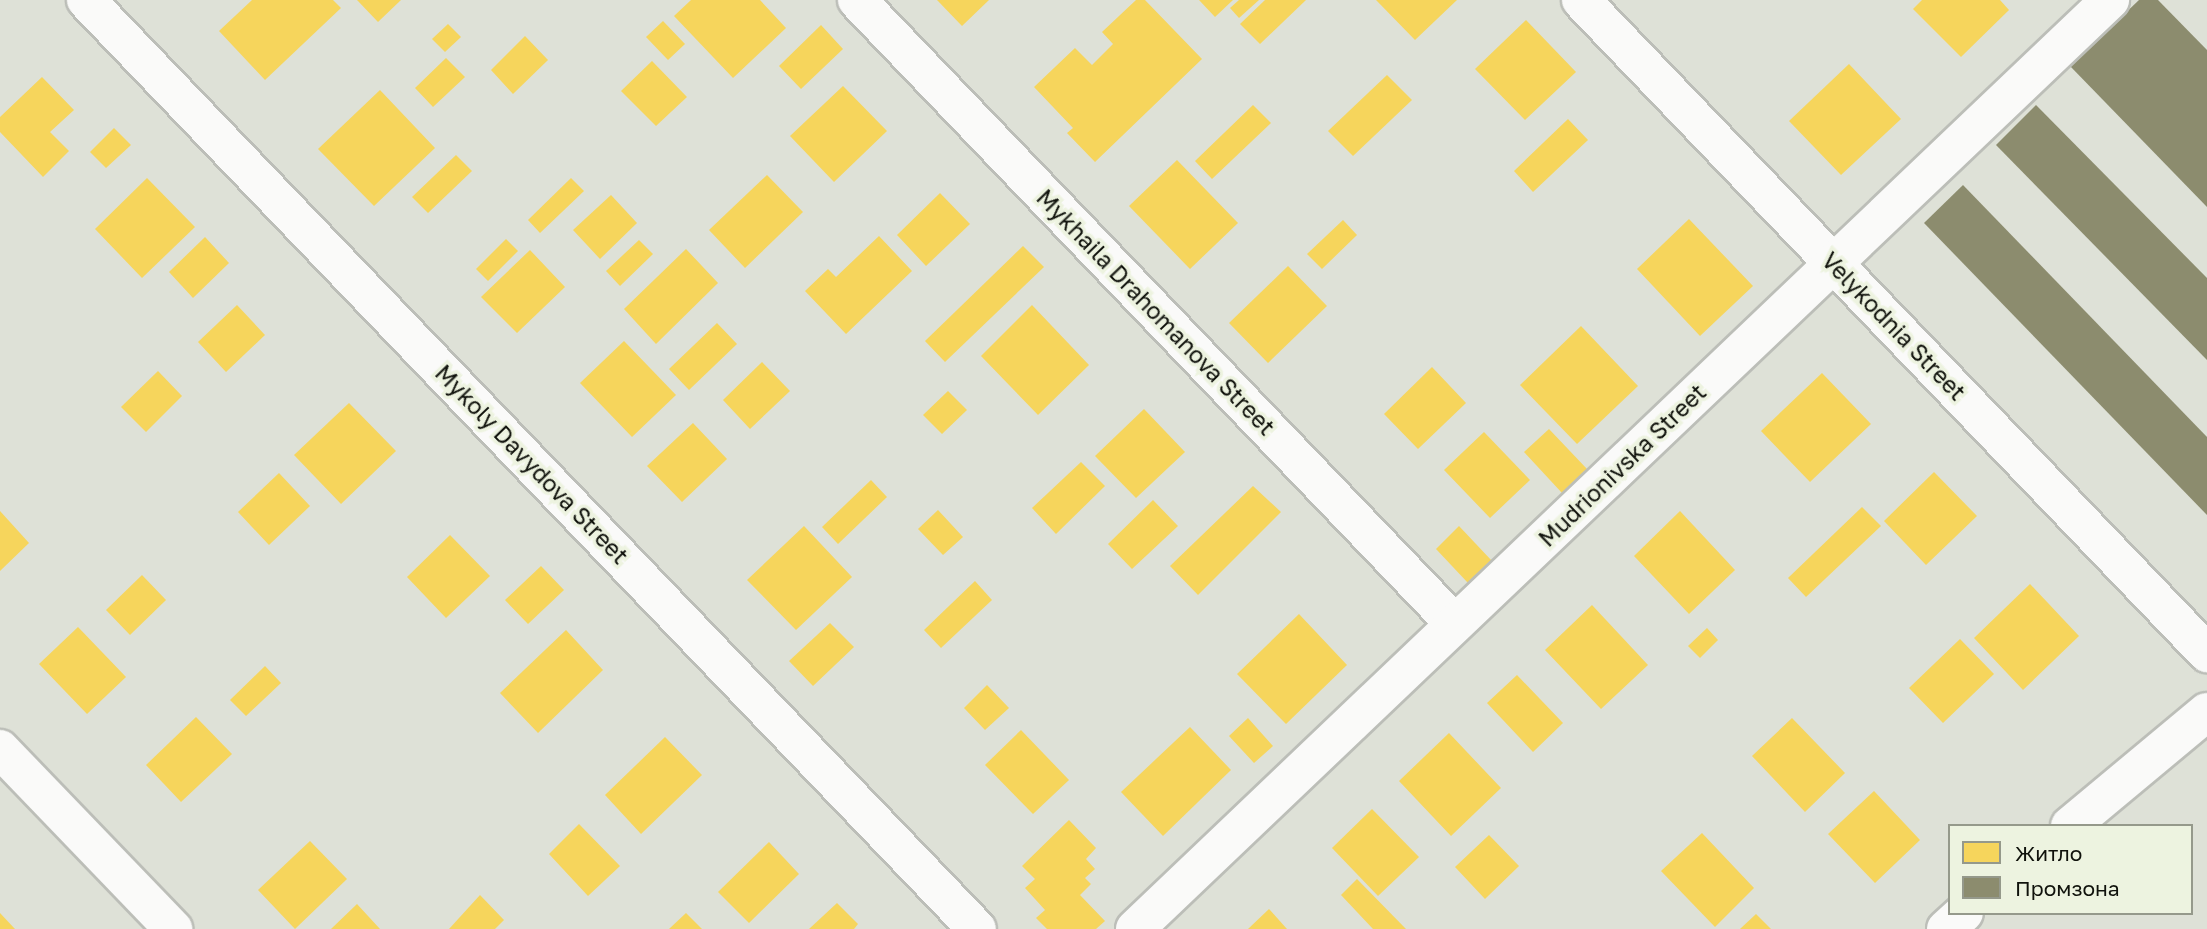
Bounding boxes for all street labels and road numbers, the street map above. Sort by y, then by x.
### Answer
street label: Mykhaila Drahomanova Street [1031,183,1281,441]
street label: Velykodnia Street [1816,246,1972,406]
street label: Mykoly Davydova Street [430,359,634,569]
street label: Mudrionivska Street [1533,378,1711,552]

